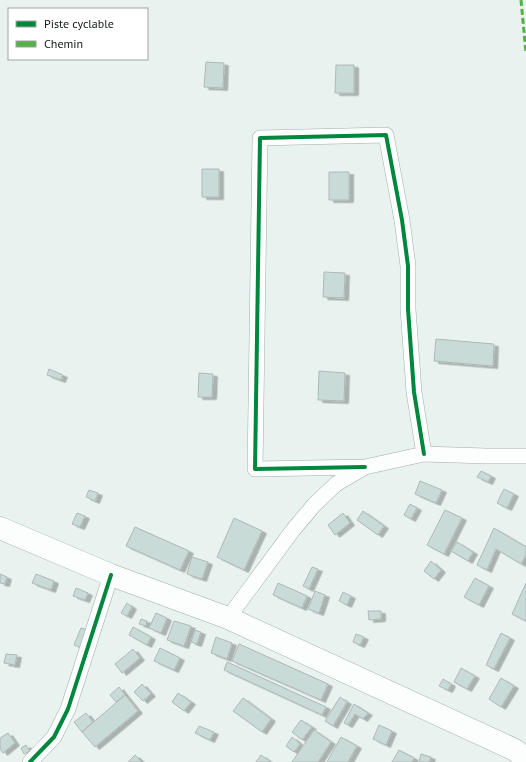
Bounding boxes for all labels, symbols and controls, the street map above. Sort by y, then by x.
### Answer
legend [8,8,148,60]
text: Piste cyclable [44,16,114,31]
text: Chemin [44,36,83,51]

